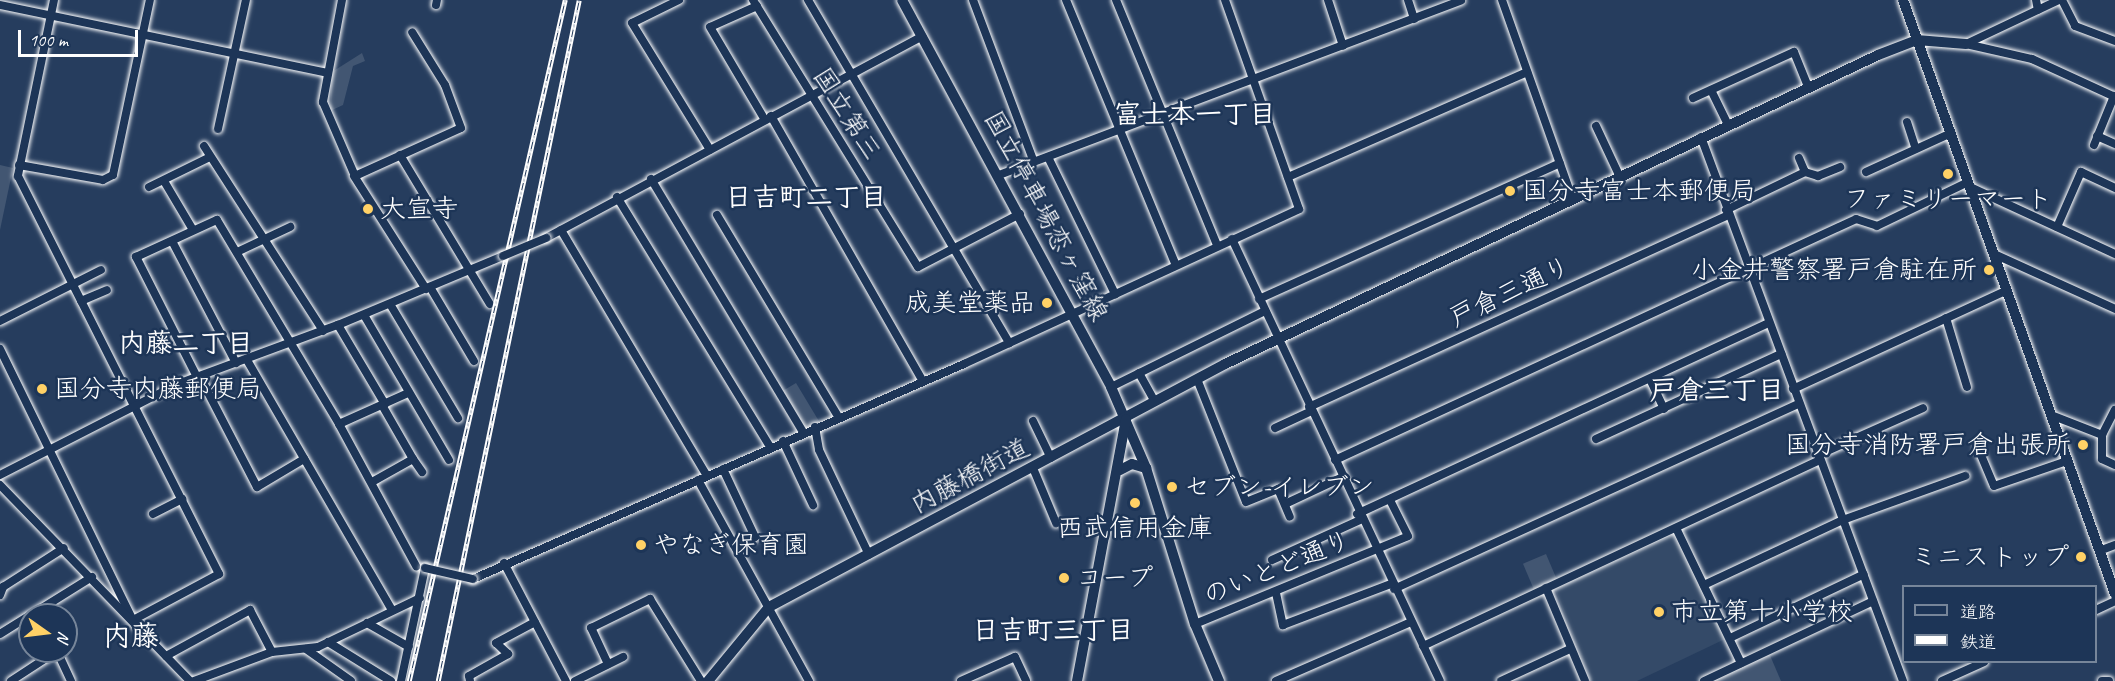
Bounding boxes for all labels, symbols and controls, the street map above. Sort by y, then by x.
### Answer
scale bar [21,18,141,56]
text: 100 m [29,29,68,51]
street label: 国立第三 [806,62,888,166]
district label: 富士本一丁目 [1114,99,1276,131]
street label: 国立停車場恋ヶ窪線 [977,105,1115,327]
marker: ファミリーマート [1941,167,1955,181]
place label: 国分寺富士本郵便局 [1522,175,1756,207]
district label: 日吉町二丁目 [725,182,887,214]
place label: ファミリーマート [1844,183,2052,215]
marker: 国分寺富士本郵便局 [1503,184,1517,198]
place label: 大宣寺 [380,193,458,225]
marker: 大宣寺 [361,202,375,216]
street label: 戸倉三通り [1444,250,1576,334]
place label: 小金井警察署戸倉駐在所 [1691,254,1977,286]
marker: 小金井警察署戸倉駐在所 [1982,263,1996,277]
place label: 成美堂薬品 [905,287,1035,319]
marker: 成美堂薬品 [1040,296,1054,310]
district label: 内藤二丁目 [119,328,253,360]
place label: 国分寺内藤郵便局 [54,373,262,405]
district label: 戸倉三丁目 [1650,375,1784,407]
marker: 国分寺内藤郵便局 [35,382,49,396]
place label: 国分寺消防署戸倉出張所 [1785,429,2071,461]
street label: 内藤橋街道 [905,432,1035,520]
marker: 国分寺消防署戸倉出張所 [2076,438,2090,452]
place label: セブン-イレブン [1184,471,1374,503]
marker: セブン-イレブン [1165,480,1179,494]
marker: 西武信用金庫 [1128,496,1142,510]
place label: 西武信用金庫 [1057,512,1213,544]
street label: のいとど通り [1199,524,1355,612]
place label: やなぎ保育園 [653,529,809,561]
marker: やなぎ保育園 [634,538,648,552]
place label: ミニストップ [1913,541,2069,573]
marker: ミニストップ [2074,550,2088,564]
place label: コープ [1076,562,1154,594]
marker: コープ [1057,571,1071,585]
legend [1902,585,2097,663]
place label: 市立第十小学校 [1671,596,1853,628]
text: 道路 [1960,601,1996,623]
north arrow [18,603,78,663]
marker: 市立第十小学校 [1652,605,1666,619]
district label: 日吉町三丁目 [972,615,1134,647]
district label: 内藤 [103,619,159,653]
text: N [53,630,74,644]
text: 鉄道 [1960,631,1996,653]

